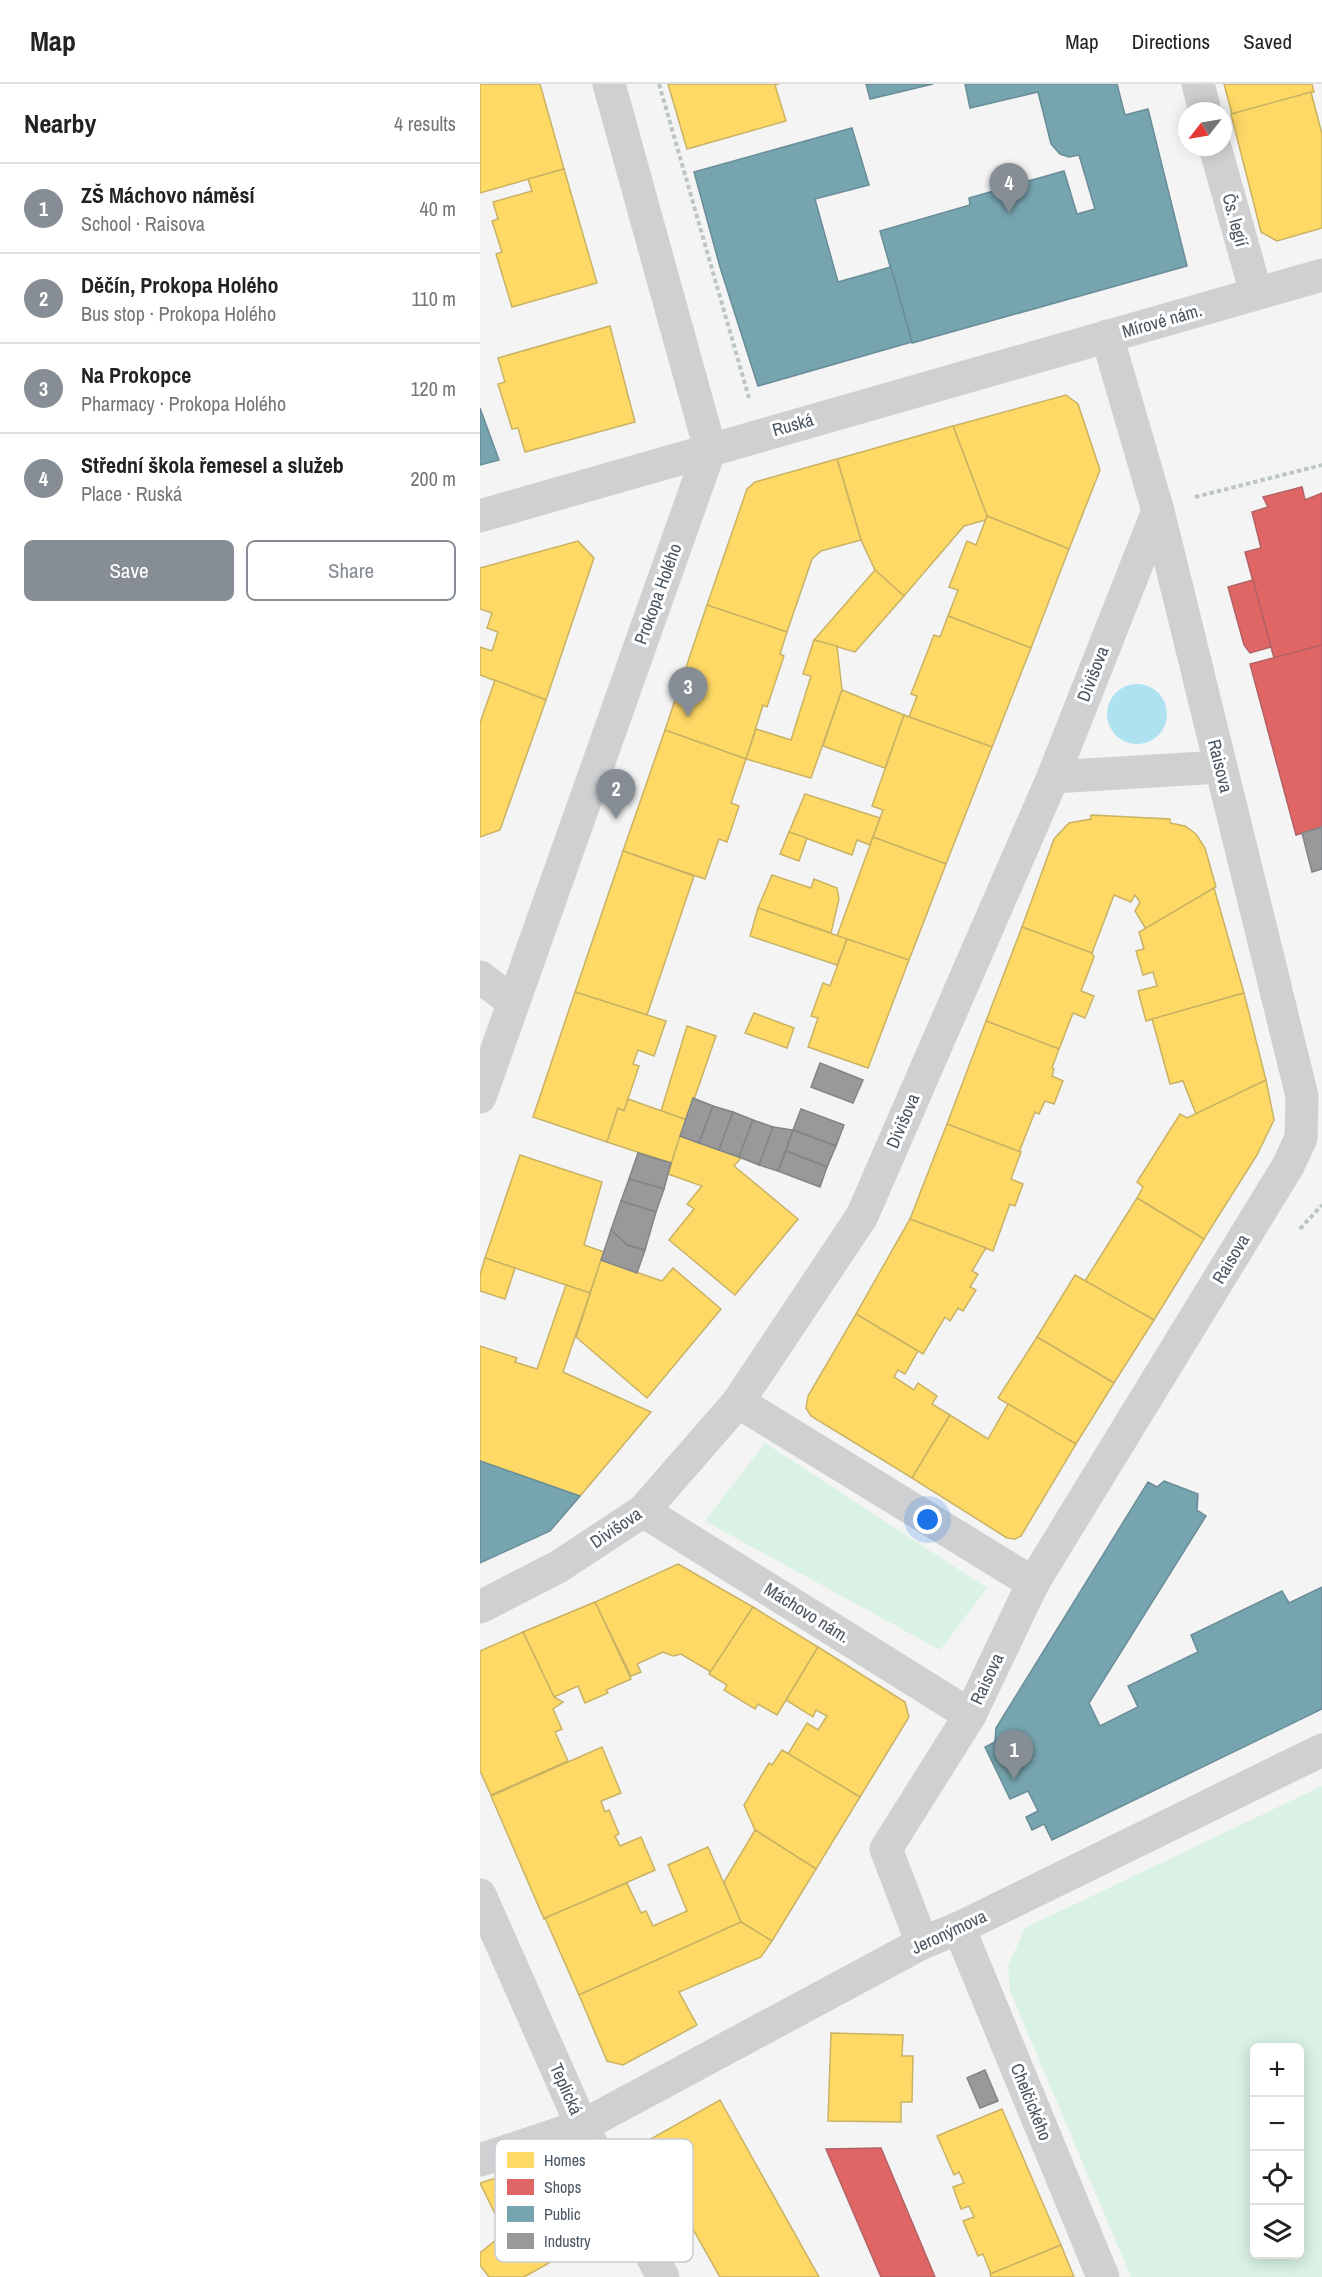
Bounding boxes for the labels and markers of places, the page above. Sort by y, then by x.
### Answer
pin: 4 [990,164,1028,213]
pin: 3 [668,668,708,717]
pin: 2 [596,770,636,819]
pin: 1 [994,1730,1034,1780]

